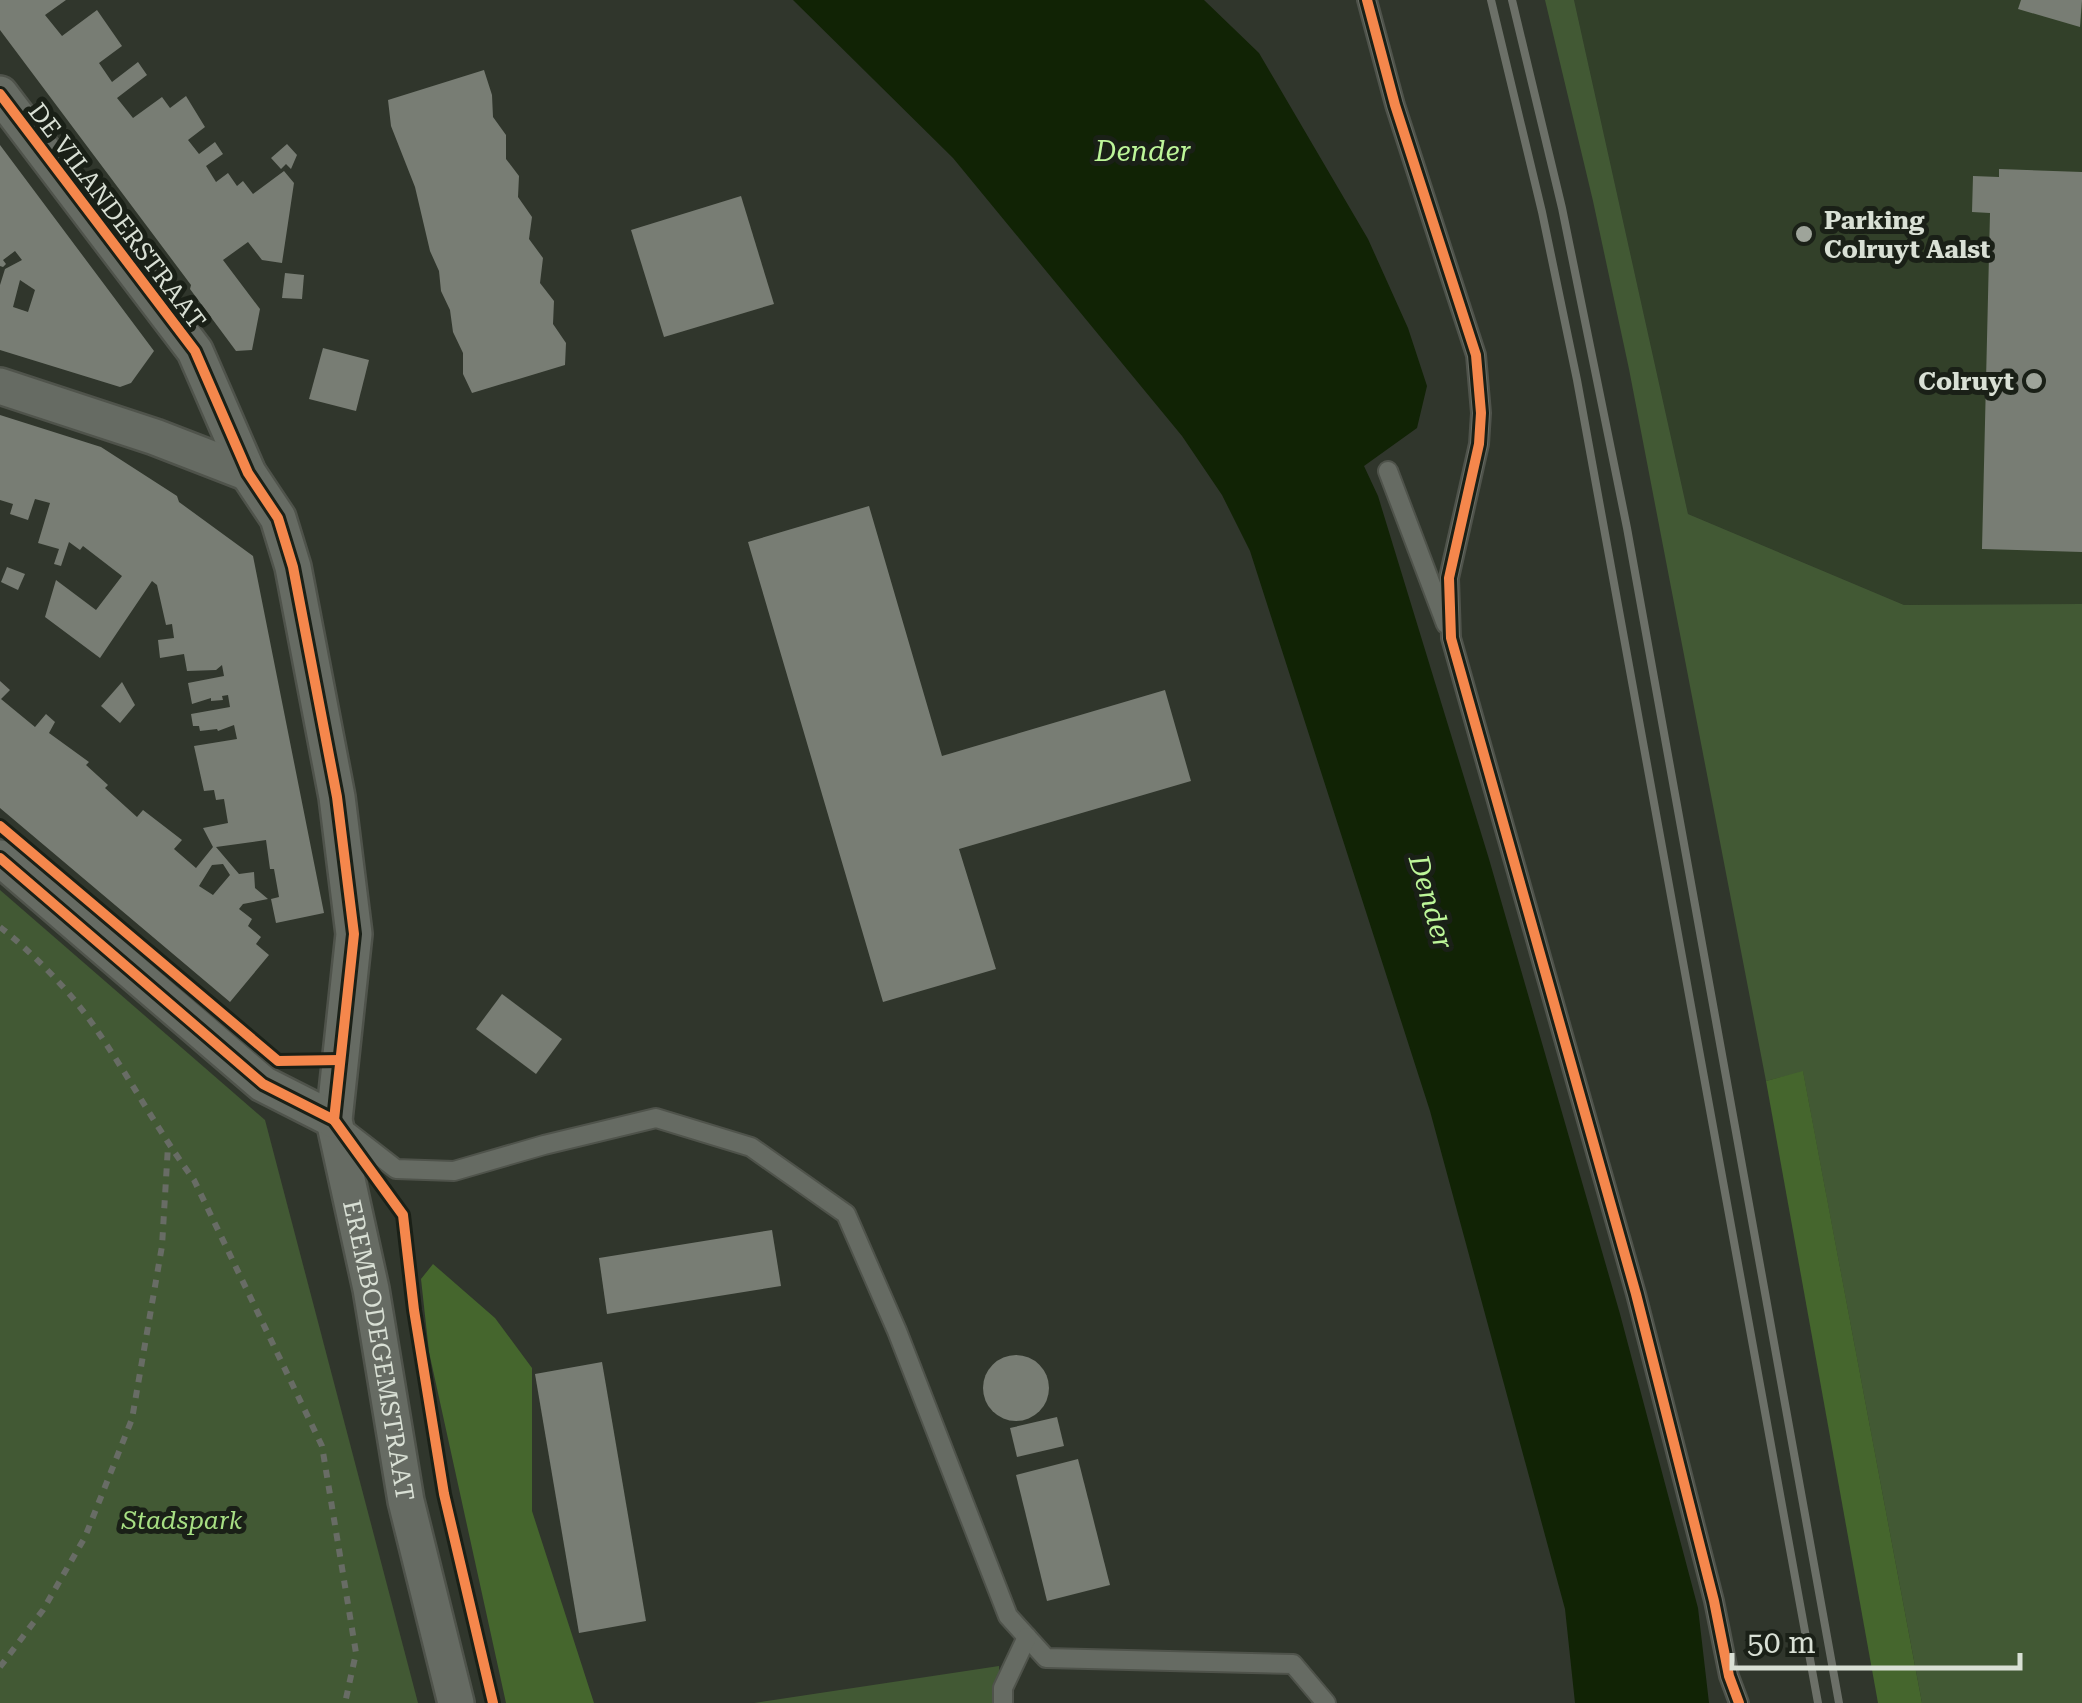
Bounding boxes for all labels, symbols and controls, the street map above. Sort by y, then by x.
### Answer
street label: DE VILANDERSTRAAT [23,97,211,335]
water label: Dender [1094,135,1192,168]
place label: Parking Colruyt Aalst [1824,206,1990,264]
marker: Parking Colruyt Aalst [1793,223,1815,245]
place label: Colruyt [1918,367,2014,396]
marker: Colruyt [2023,370,2045,392]
water label: Dender [1402,850,1460,953]
street label: EREMBODEGEMSTRAAT [337,1197,420,1503]
park label: Stadspark [121,1506,243,1535]
scale bar [1732,1608,2020,1670]
text: 50 m [1747,1625,1816,1660]

